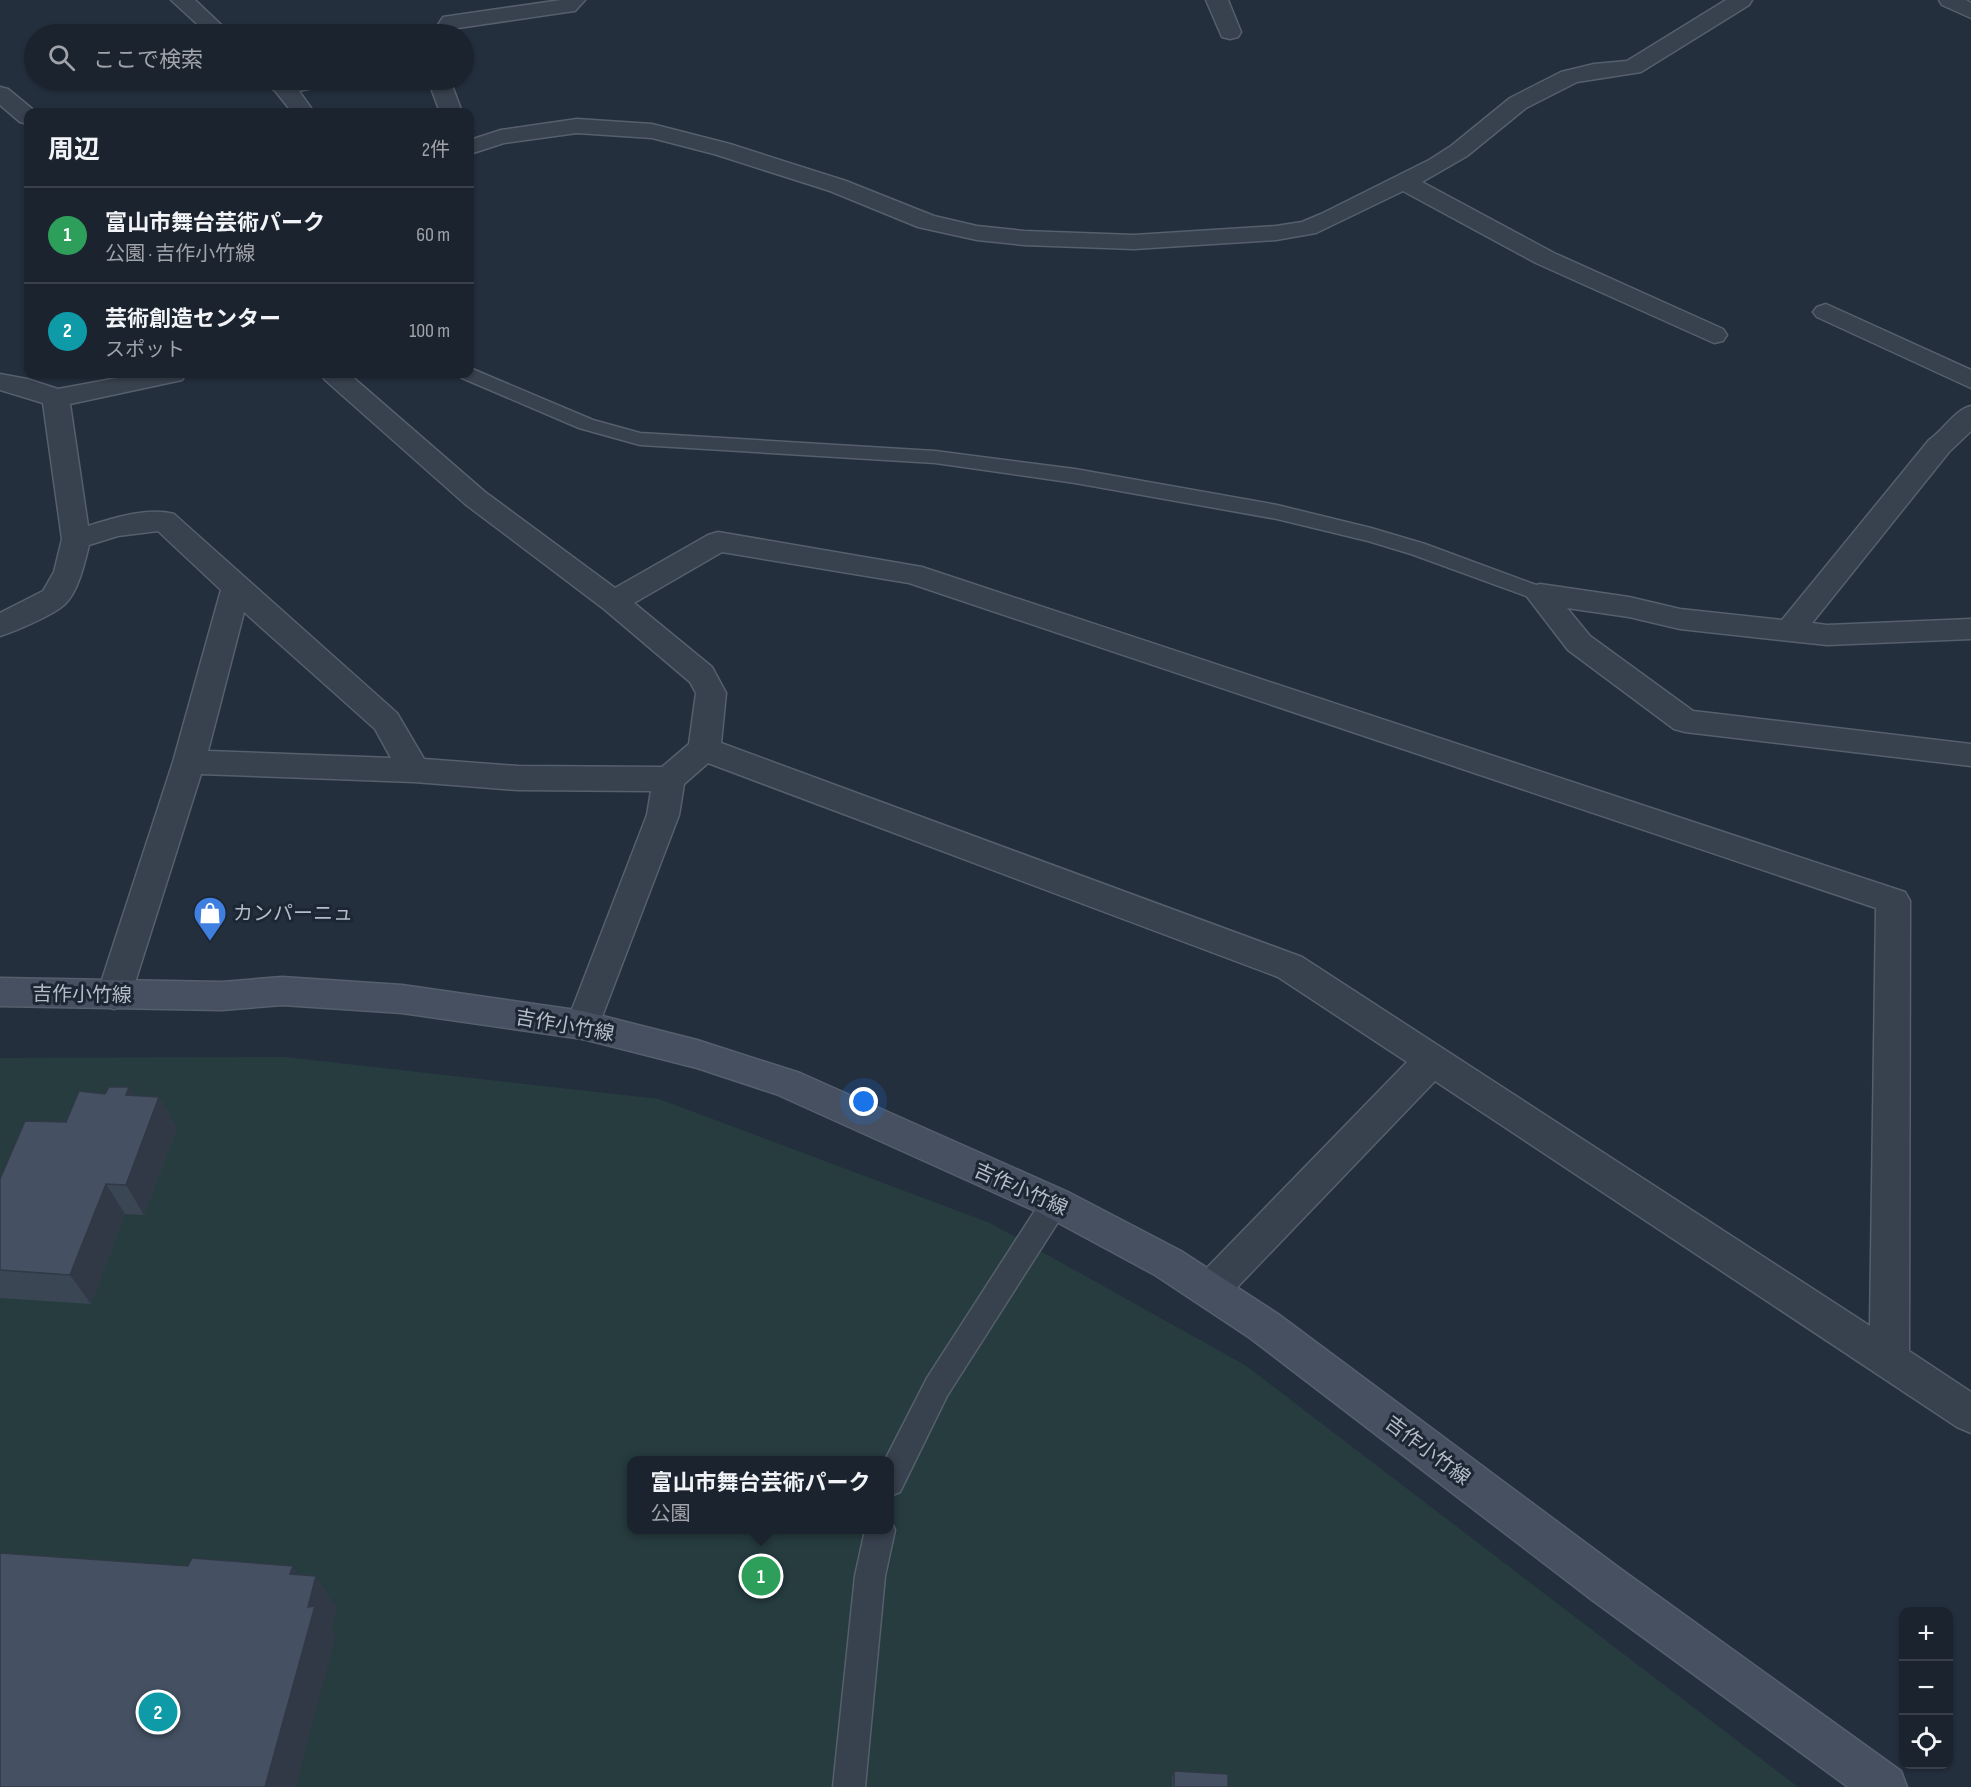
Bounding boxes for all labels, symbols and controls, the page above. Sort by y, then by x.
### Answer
search box [24,24,474,90]
icon: search [45,41,78,74]
text: ここで検索 [93,47,203,74]
text: 周辺 [48,135,100,166]
text: 2件 [422,138,450,162]
text: 富山市舞台芸術パーク [105,210,325,237]
text: 1 [64,223,71,247]
text: 60 m [416,223,450,247]
text: 公園 · 吉作小竹線 [105,242,255,266]
text: 芸術創造センター [105,306,281,333]
text: 2 [63,319,72,343]
text: 100 m [409,319,450,343]
text: スポット [105,338,185,362]
shop icon: カンパーニュ [192,895,228,942]
place label: カンパーニュ [233,902,353,926]
street label: 吉作小竹線 [32,982,132,1008]
street label: 吉作小竹線 [514,1005,616,1046]
your location [849,1087,878,1116]
street label: 吉作小竹線 [970,1159,1071,1221]
street label: 吉作小竹線 [1380,1411,1475,1490]
popup [627,1456,894,1534]
text: 富山市舞台芸術パーク [650,1470,871,1497]
text: 公園 [650,1502,690,1526]
pin: 1 [742,1554,780,1598]
map controls [1899,1607,1953,1769]
button: + [1899,1607,1953,1661]
button: − [1899,1661,1953,1715]
pin: 2 [138,1690,178,1734]
button: locate [1899,1715,1953,1769]

